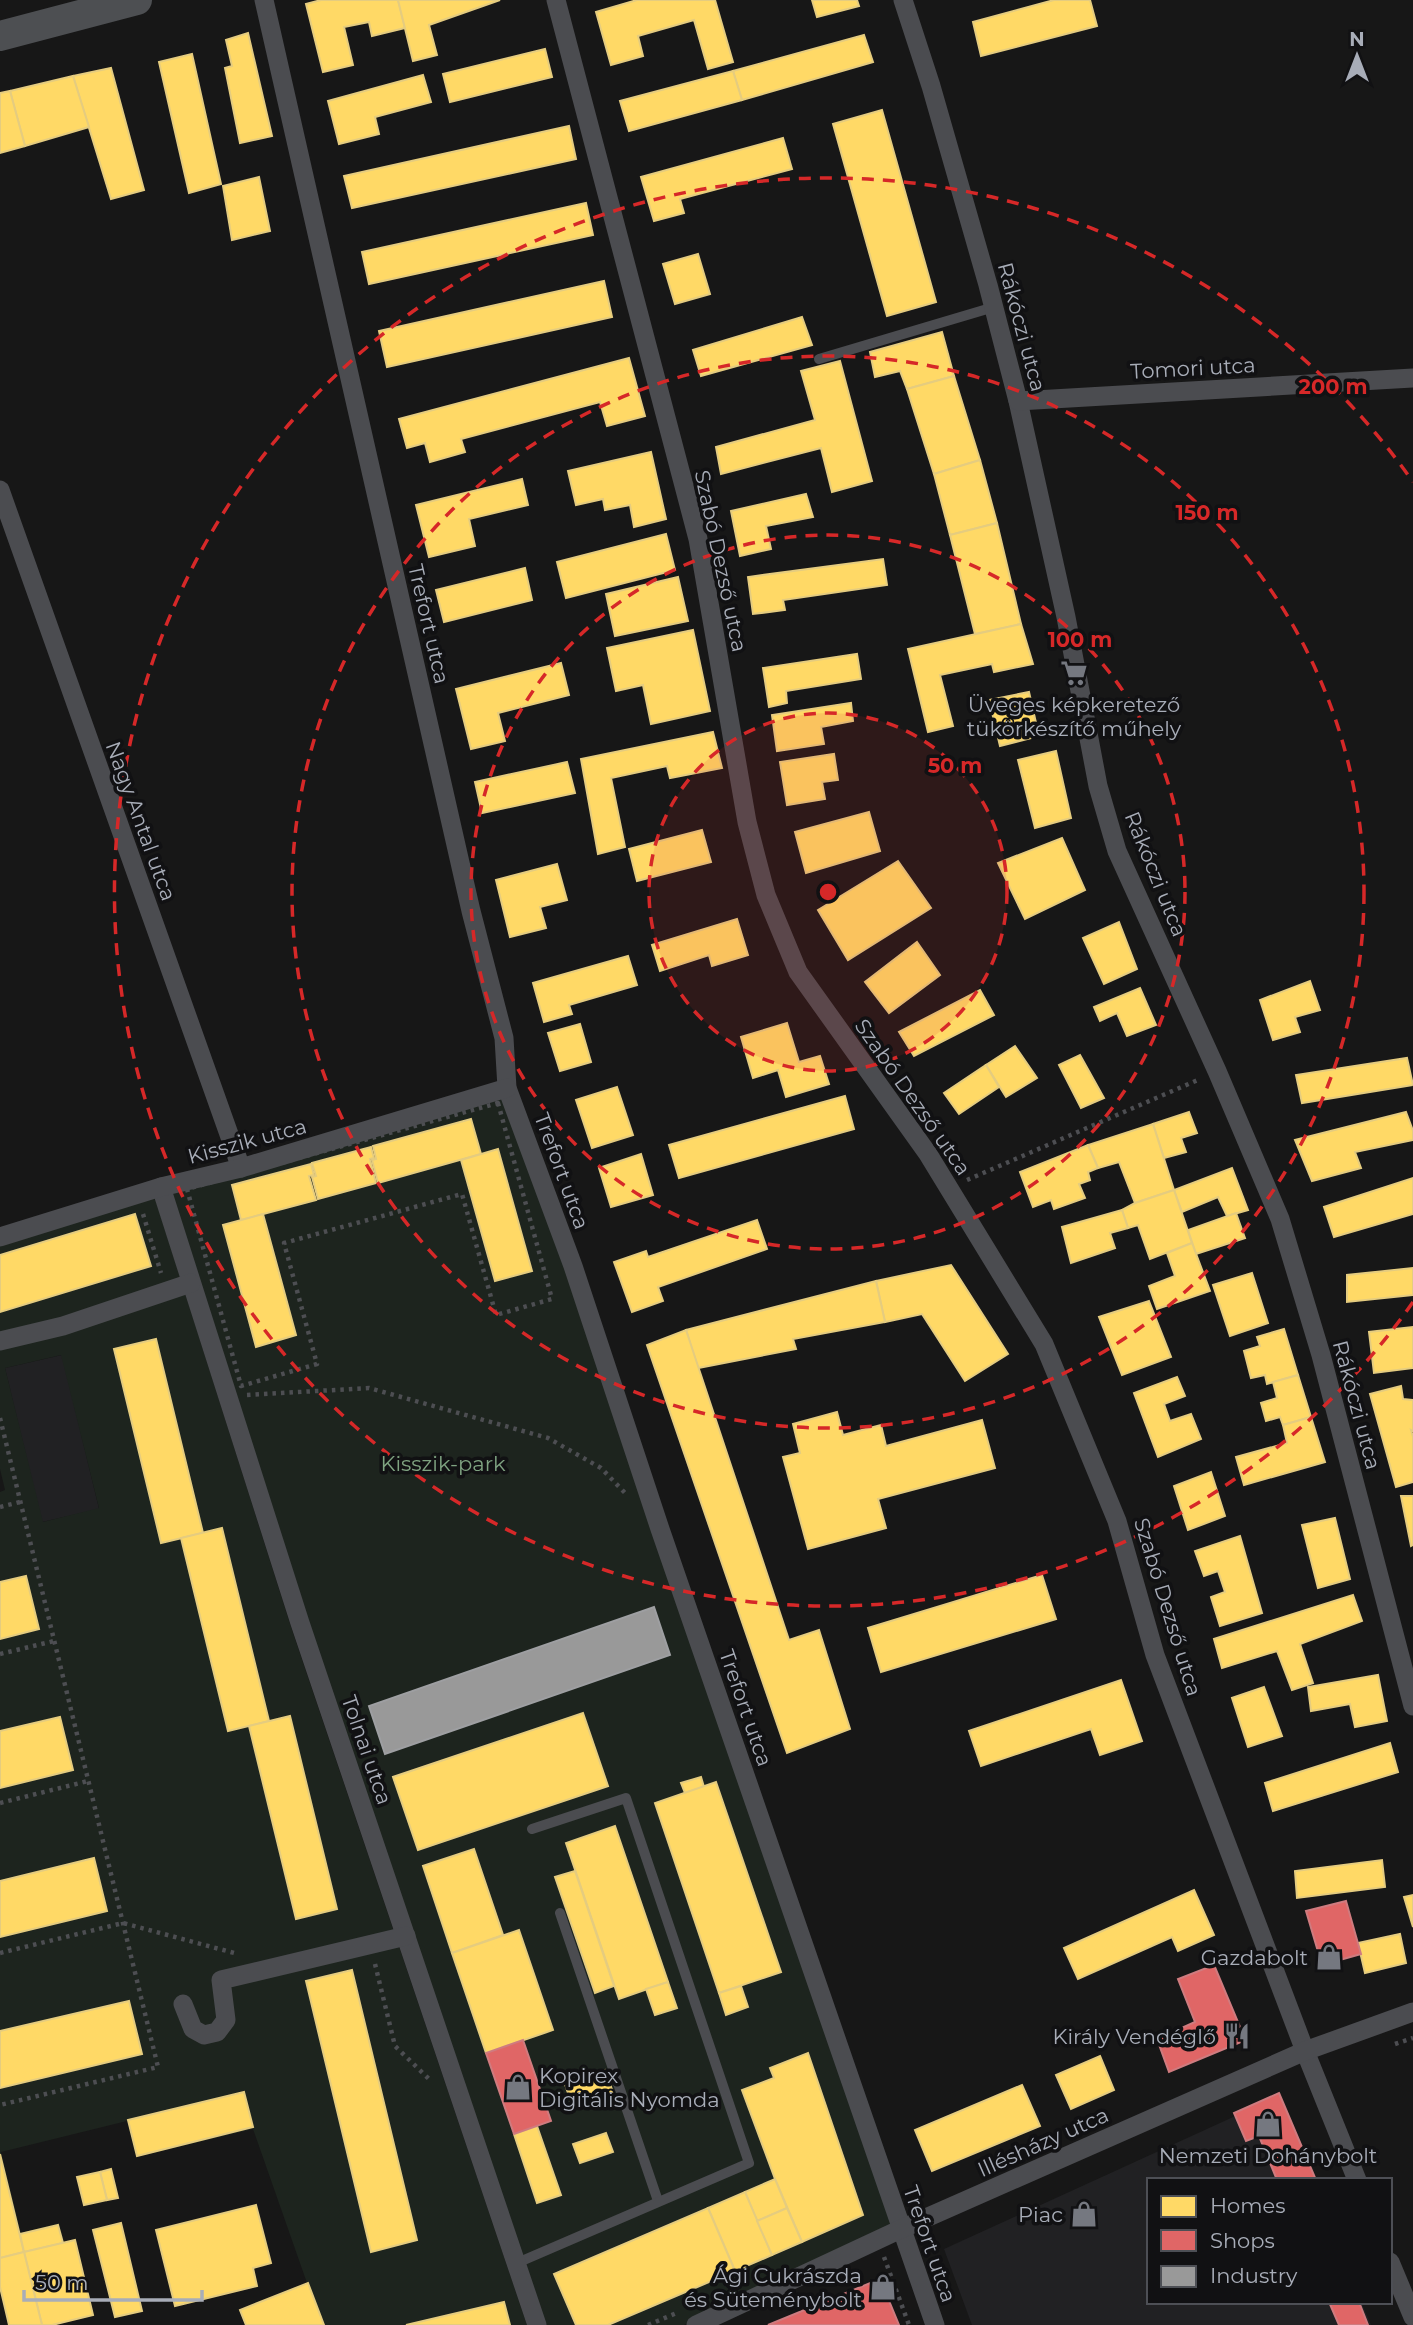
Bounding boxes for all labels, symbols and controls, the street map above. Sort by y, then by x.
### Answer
north arrow [1322,21,1392,91]
text: N [1349,28,1365,51]
street label: Rákóczi utca [993,260,1051,394]
street label: Tomori utca [1130,352,1256,384]
text: 200 m [1299,374,1367,399]
street label: Szabó Dezső utca [690,468,752,654]
text: 150 m [1176,500,1238,525]
street label: Trefort utca [403,562,455,686]
text: 100 m [1048,627,1112,652]
supermarket icon: Üveges képkeretező tükörkészítő műhely [1059,658,1089,688]
place label: Üveges képkeretező tükörkészítő műhely [967,692,1182,741]
street label: Nagy Antal utca [101,738,181,904]
text: 50 m [928,753,982,778]
street label: Rákóczi utca [1120,808,1192,940]
centre of rings [816,880,840,904]
street label: Szabó Dezső utca [850,1014,976,1180]
street label: Trefort utca [529,1109,595,1233]
street label: Kisszik utca [185,1113,309,1169]
street label: Rákóczi utca [1328,1338,1386,1472]
park label: Kisszik-park [381,1451,506,1476]
street label: Szabó Dezső utca [1129,1515,1207,1699]
street label: Trefort utca [714,1646,778,1770]
street label: Tolnai utca [337,1692,397,1808]
shop icon: Gazdabolt [1314,1942,1344,1972]
place label: Gazdabolt [1201,1945,1308,1970]
restaurant icon: Király Vendéglő [1222,2021,1252,2051]
place label: Király Vendéglő [1053,2024,1216,2049]
place label: Kopirex Digitális Nyomda [539,2063,720,2112]
shop icon: Kopirex Digitális Nyomda [503,2072,533,2102]
street label: Illésházy utca [974,2102,1112,2182]
shop icon: Nemzeti Dohánybolt [1253,2109,1283,2139]
place label: Nemzeti Dohánybolt [1159,2143,1377,2168]
legend [1147,2178,1392,2304]
street label: Trefort utca [898,2182,962,2306]
text: Homes [1210,2193,1285,2218]
shop icon: Piac [1069,2199,1099,2229]
place label: Piac [1018,2202,1063,2227]
text: Shops [1210,2228,1275,2253]
scale bar [24,2258,203,2302]
place label: Ági Cukrászda és Süteménybolt [684,2263,862,2312]
text: Industry [1210,2263,1298,2288]
text: 50 m [35,2270,89,2295]
shop icon: Ági Cukrászda és Süteménybolt [868,2272,898,2302]

